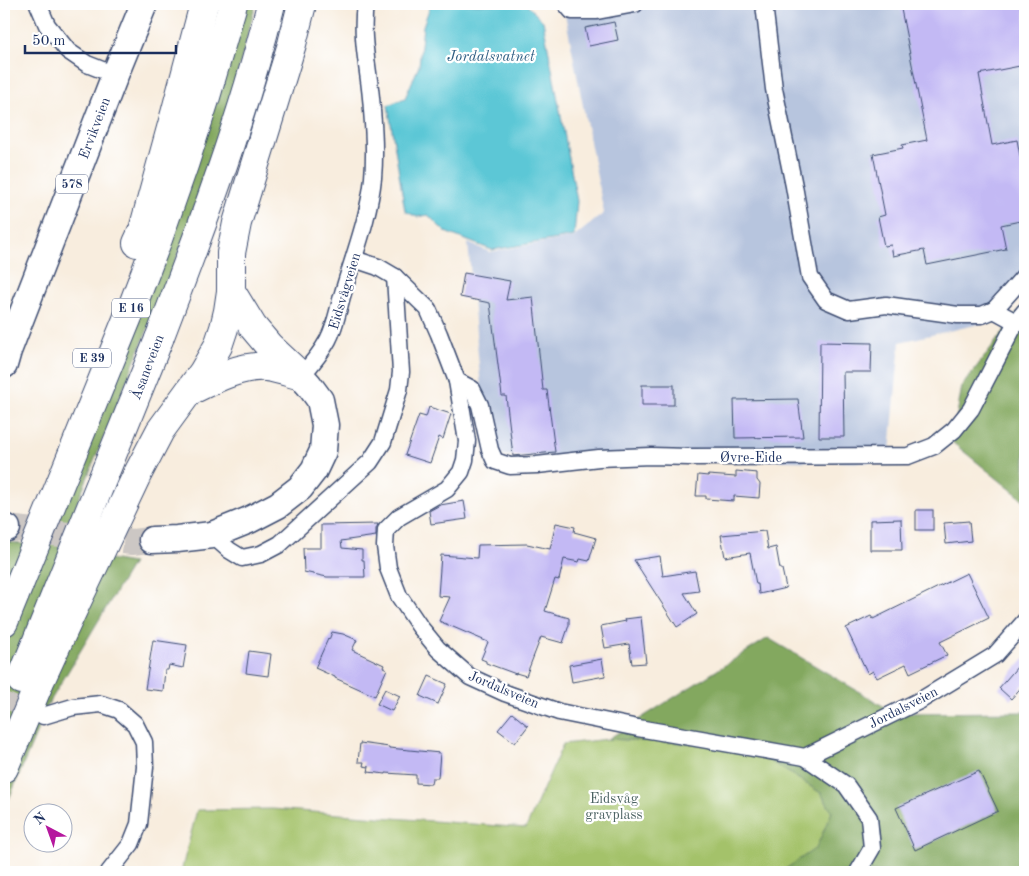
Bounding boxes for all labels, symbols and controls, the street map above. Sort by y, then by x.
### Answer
scale bar [25,22,176,54]
text: 50 m [32,34,66,49]
water label: Jordalsvatnet [447,50,535,65]
street label: Ervikveien [77,95,113,161]
road number: 578 [56,174,88,193]
street label: Eidsvågveien [327,251,363,331]
road number: E 16 [112,298,150,318]
street label: Åsaneveien [125,331,167,402]
road number: E 39 [73,348,111,368]
street label: Øvre-Eide [720,451,782,465]
street label: Jordalsveien [466,669,541,711]
street label: Jordalsveien [867,684,941,731]
park label: Eidsvåg gravplass [585,792,643,822]
north arrow [22,804,72,854]
text: N [31,810,49,828]

